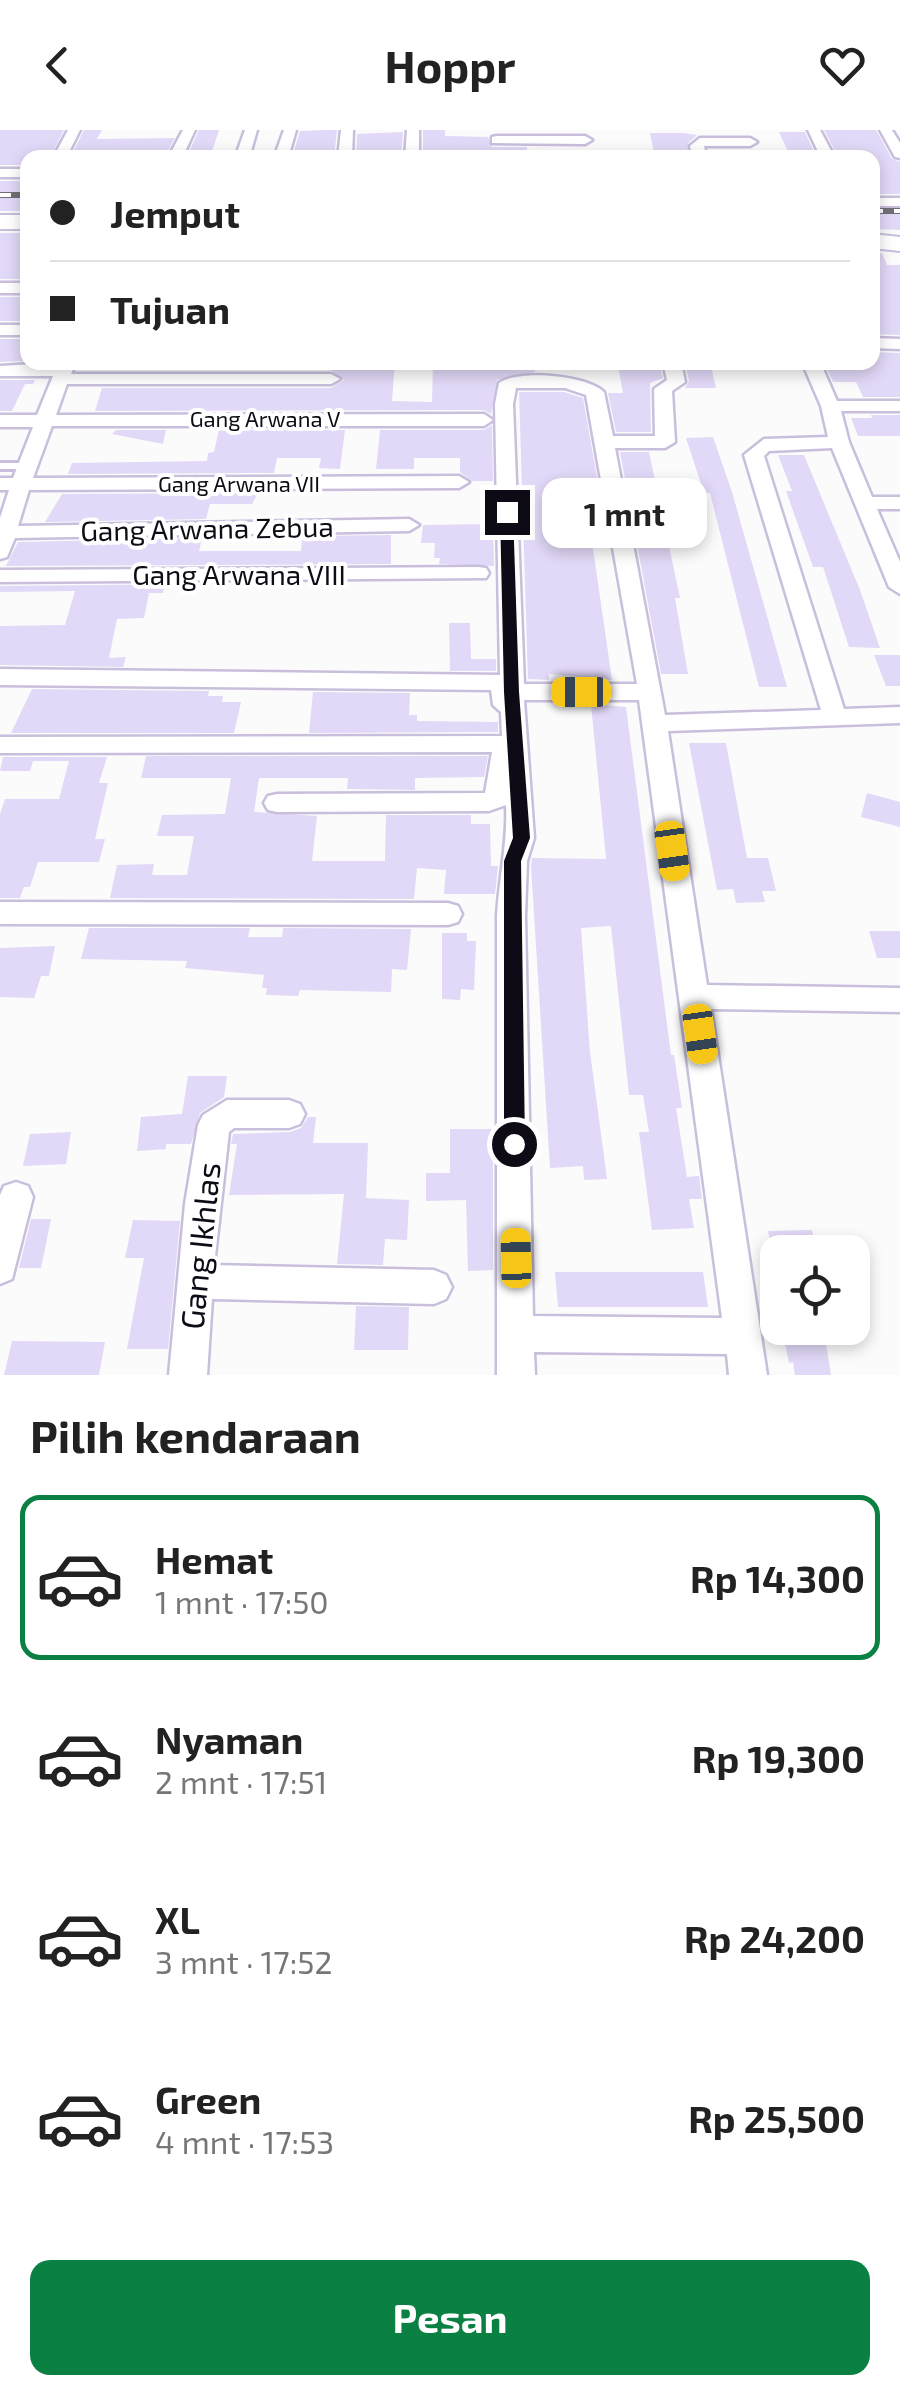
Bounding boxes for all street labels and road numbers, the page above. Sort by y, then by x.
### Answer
street label: Gang Arwana V [190,405,341,431]
street label: Gang Arwana VII [158,470,320,496]
street label: Gang Arwana Zebua [80,509,334,547]
street label: Gang Arwana VIII [132,557,346,591]
street label: Gang Ikhlas [171,1160,227,1331]

